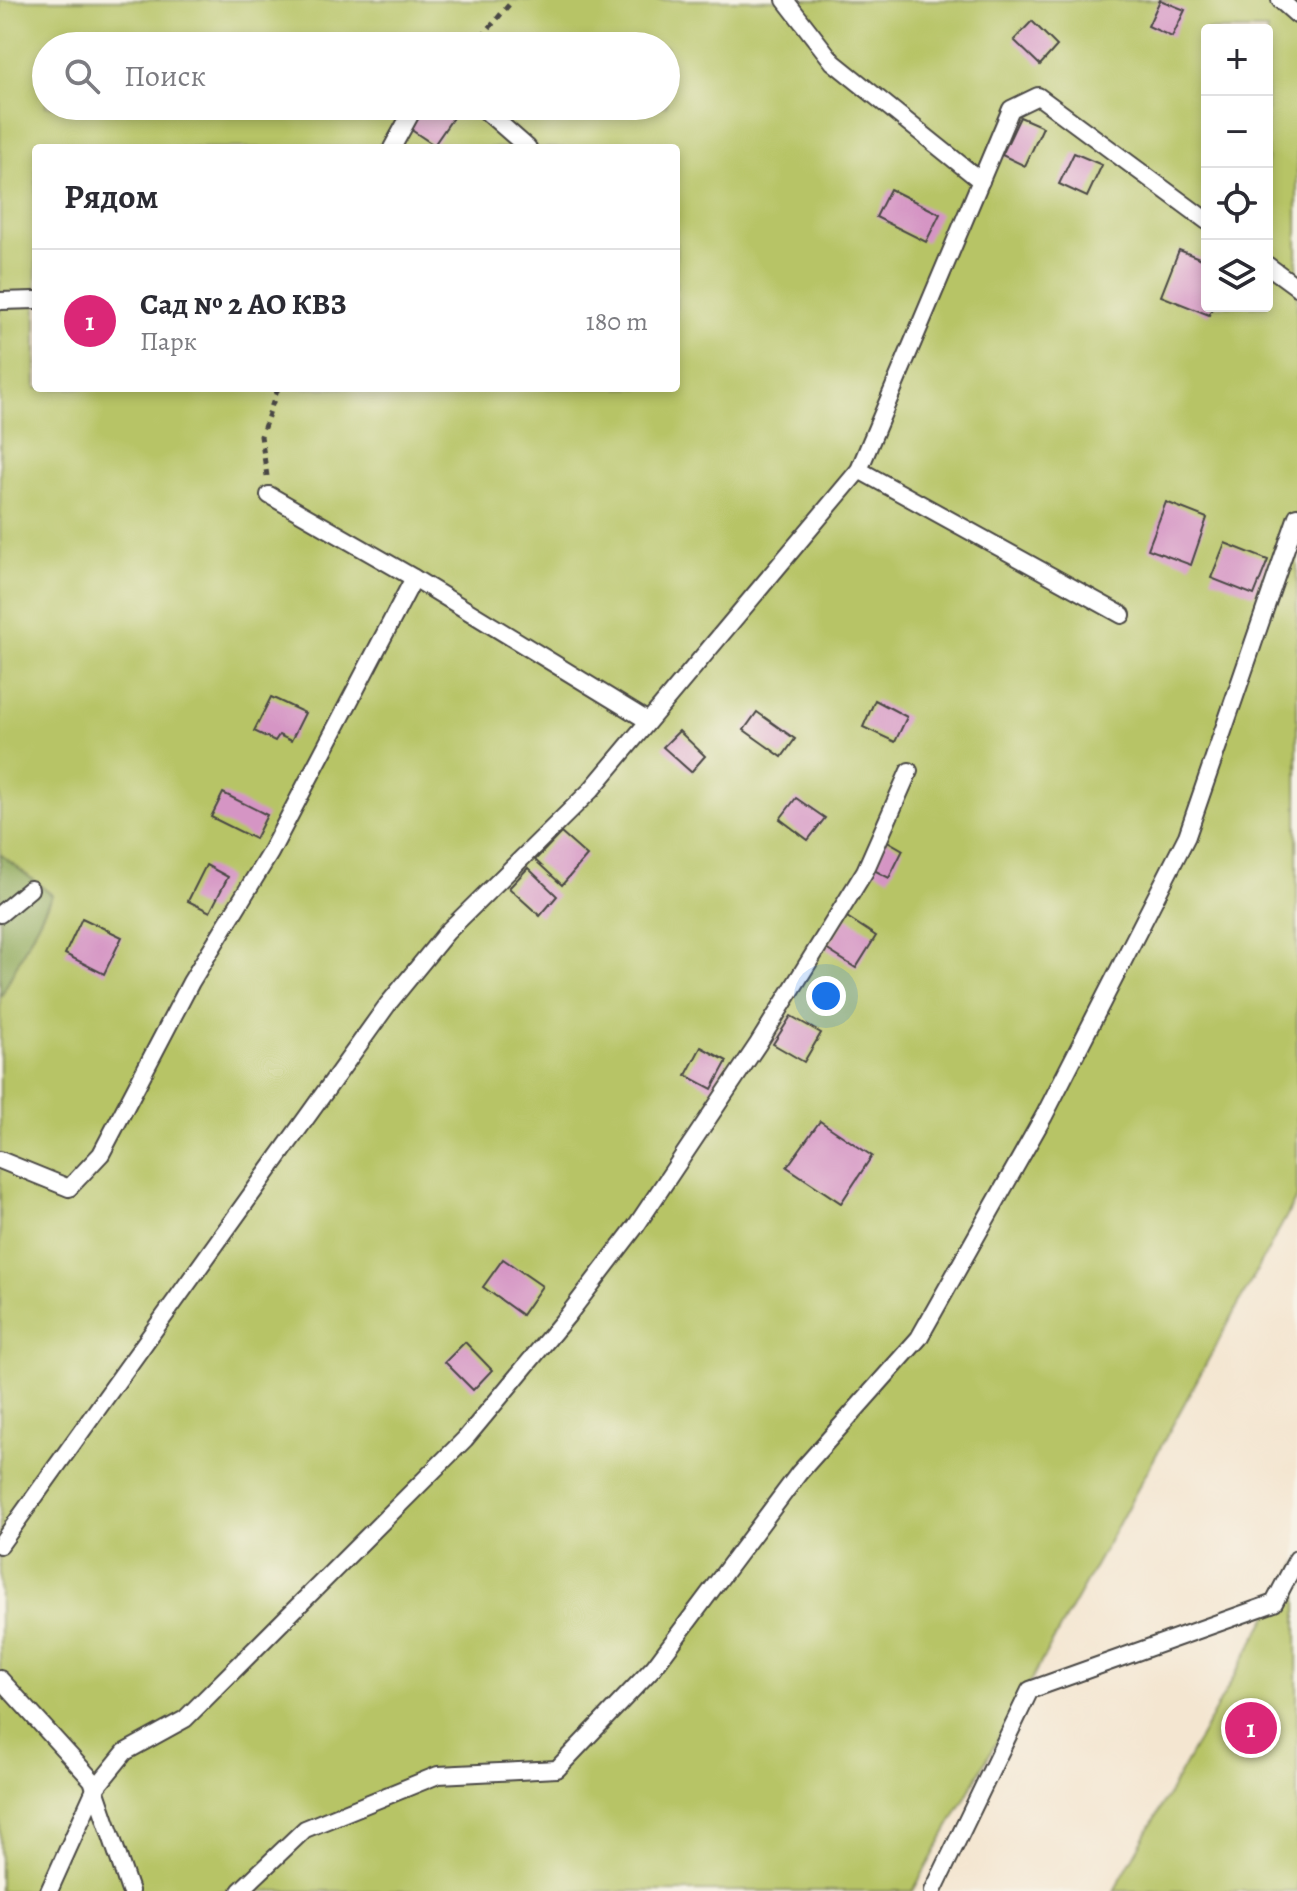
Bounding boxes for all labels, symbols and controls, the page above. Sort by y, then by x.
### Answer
map controls [1201,24,1273,312]
button: + [1201,24,1273,96]
search box [32,32,680,120]
icon: search [60,54,104,98]
text: Поиск [124,56,206,96]
button: − [1201,96,1273,168]
button: locate [1201,168,1273,240]
text: Рядом [64,173,158,220]
button: layers [1201,240,1273,312]
text: Сад № 2 АО КВЗ [140,284,347,324]
text: 1 [85,304,95,339]
text: 180 m [586,304,648,339]
text: Парк [140,324,197,359]
your location [806,976,846,1016]
pin: 1 [1225,1698,1277,1758]

